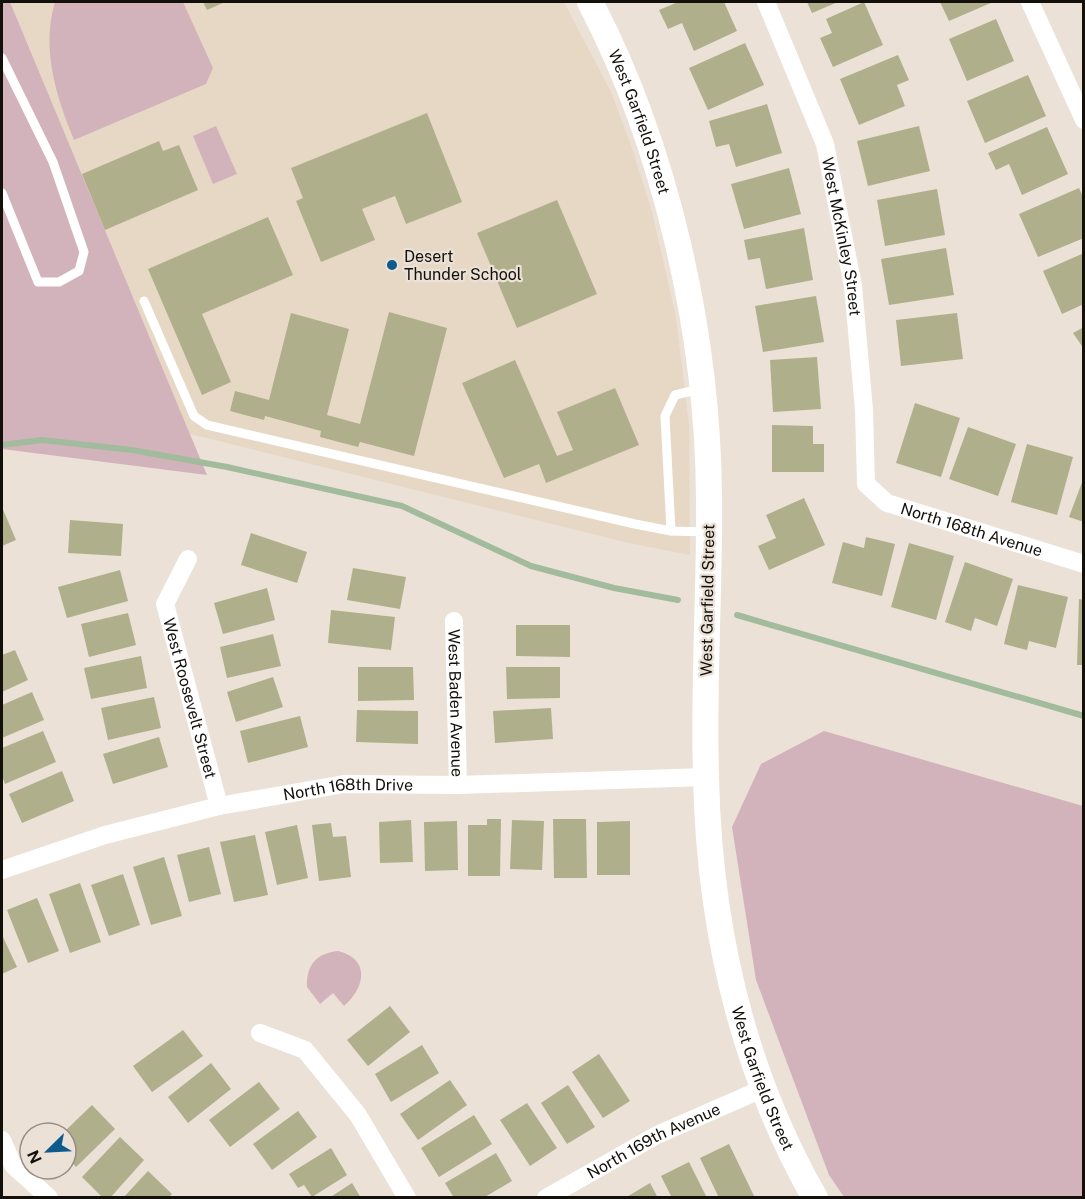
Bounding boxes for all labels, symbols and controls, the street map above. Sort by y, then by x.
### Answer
street label: West Garfield Street [604,47,674,196]
street label: West McKinley Street [818,156,865,317]
place label: Desert Thunder School [404,247,522,284]
marker: Desert Thunder School [385,258,399,272]
street label: North 168th Avenue [898,499,1045,561]
street label: West Garfield Street [697,524,718,676]
street label: West Roosevelt Street [159,616,220,781]
street label: West Baden Avenue [444,629,467,777]
street label: North 168th Drive [282,775,413,805]
street label: West Garfield Street [727,1004,798,1154]
street label: North 169th Avenue [584,1099,723,1183]
north arrow [18,1121,78,1181]
text: N [24,1147,46,1166]

